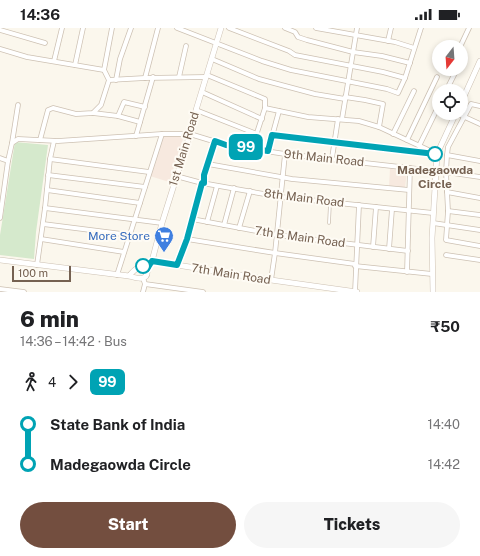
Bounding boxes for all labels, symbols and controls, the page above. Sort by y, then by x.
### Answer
text: 14:36 [20,6,60,23]
north arrow [432,40,468,76]
map controls [432,40,468,120]
button: locate [432,84,468,120]
street label: 1st Main Road [166,110,202,188]
line badge: 99 [228,134,264,160]
text: 99 [237,139,255,155]
marker: Madegaowda Circle [427,146,443,162]
street label: 9th Main Road [283,147,365,169]
place label: Madegaowda Circle [397,163,473,191]
street label: 8th Main Road [263,186,345,210]
street label: 7th B Main Road [254,224,346,250]
supermarket icon: More Store [153,225,175,253]
place label: More Store [88,229,150,243]
unlabelled marker [135,258,151,274]
street label: 7th Main Road [190,261,272,287]
scale bar [12,264,71,283]
text: 100 m [18,267,48,279]
text: 6 min [20,306,79,332]
text: ₹50 [431,318,460,335]
text: 14:36 – 14:42 · Bus [20,334,127,349]
icon: walk [20,371,42,393]
icon: forward [62,371,84,393]
text: 99 [98,374,117,390]
text: 4 [48,375,56,390]
text: State Bank of India [50,416,185,433]
text: 14:40 [428,417,460,432]
text: Madegaowda Circle [50,456,191,473]
text: 14:42 [428,457,460,472]
button: Start [20,502,236,548]
button: Tickets [244,502,460,548]

